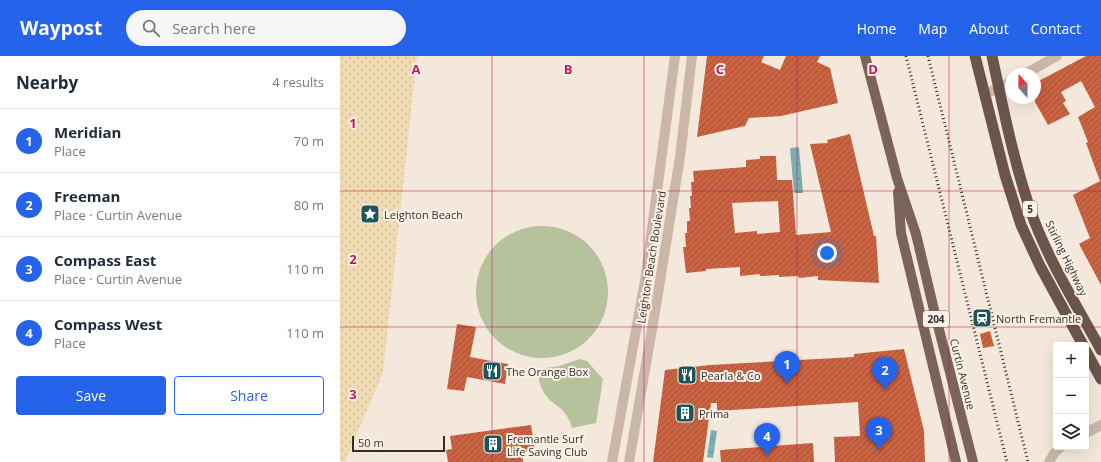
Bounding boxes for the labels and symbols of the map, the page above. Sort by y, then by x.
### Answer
text: A [412,60,421,78]
text: B [564,60,573,78]
text: C [716,60,724,78]
text: D [868,60,878,78]
north arrow [1005,68,1041,104]
text: 1 [349,114,357,132]
street label: Leighton Beach Boulevard [633,190,669,324]
road number: 5 [1023,201,1037,217]
place icon: Leighton Beach [359,203,381,225]
place label: Leighton Beach [384,207,463,222]
street label: Stirling Highway [1042,218,1092,299]
your location [817,243,837,263]
text: 2 [349,250,357,268]
station icon: North Fremantle [971,307,993,329]
road number: 204 [923,311,949,327]
place label: North Fremantle [996,311,1081,326]
street label: Curtin Avenue [947,337,979,411]
pin: 1 [774,351,800,384]
pin: 2 [872,357,898,390]
restaurant icon: The Orange Box [481,360,503,382]
place label: The Orange Box [506,364,588,379]
restaurant icon: Pearla & Co [676,364,698,386]
place label: Pearla & Co [701,368,761,383]
text: 3 [349,385,357,403]
building icon: Prima [674,402,696,424]
place label: Prima [699,406,729,421]
pin: 3 [866,417,892,450]
pin: 4 [754,423,780,456]
place label: Fremantle Surf Life Saving Club [507,431,588,459]
building icon: Fremantle Surf Life Saving Club [482,433,504,455]
scale bar [352,434,445,453]

